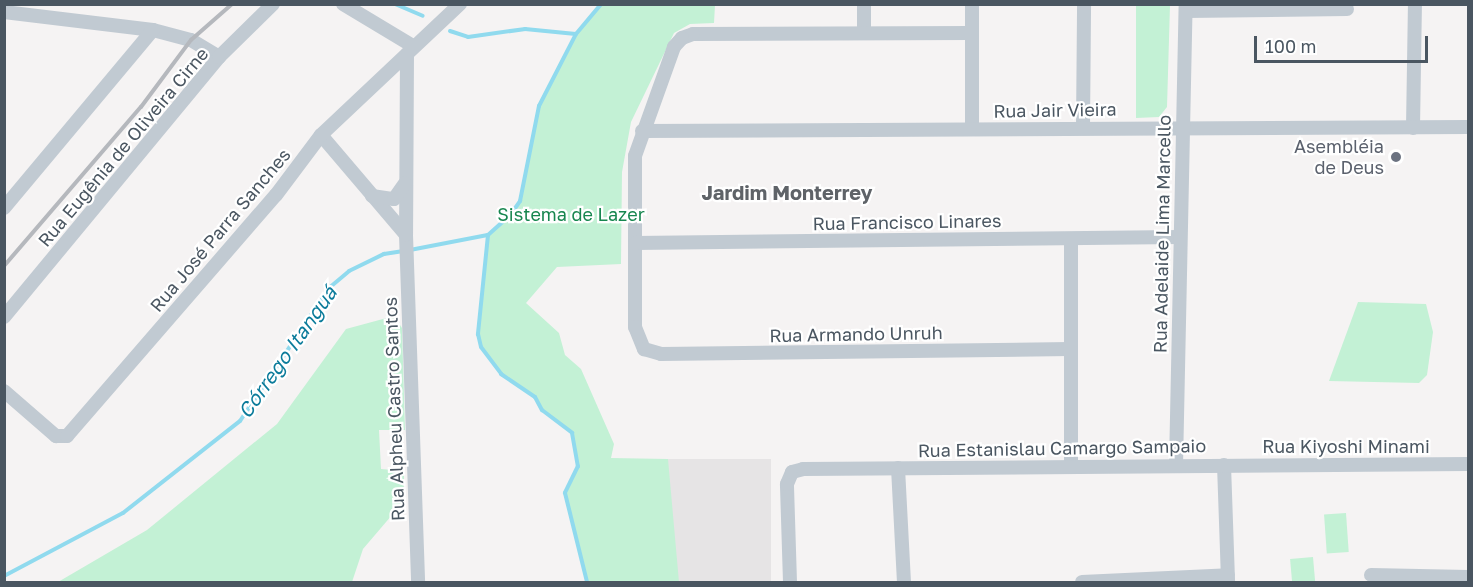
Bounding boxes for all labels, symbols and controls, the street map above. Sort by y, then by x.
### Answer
scale bar [1257,24,1431,62]
text: 100 m [1265,35,1316,57]
street label: Rua Eugênia de Oliveira Cirne [33,43,213,251]
street label: Rua Jair Vieira [993,98,1117,122]
street label: Rua Adelaide Lima Marcello [1149,115,1175,353]
place label: Asembléia de Deus [1294,136,1384,178]
street label: Rua José Parra Sanches [145,144,295,316]
marker: Asembléia de Deus [1389,150,1403,164]
district label: Jardim Monterrey [701,180,873,204]
park label: Sistema de Lazer [497,203,645,225]
street label: Rua Francisco Linares [812,210,1002,234]
water label: Córrego Itanguá [233,281,341,423]
street label: Rua Alpheu Castro Santos [379,297,409,521]
street label: Rua Armando Unruh [769,322,943,346]
street label: Rua Estanislau Camargo Sampaio [918,435,1206,461]
street label: Rua Kiyoshi Minami [1262,435,1430,457]

